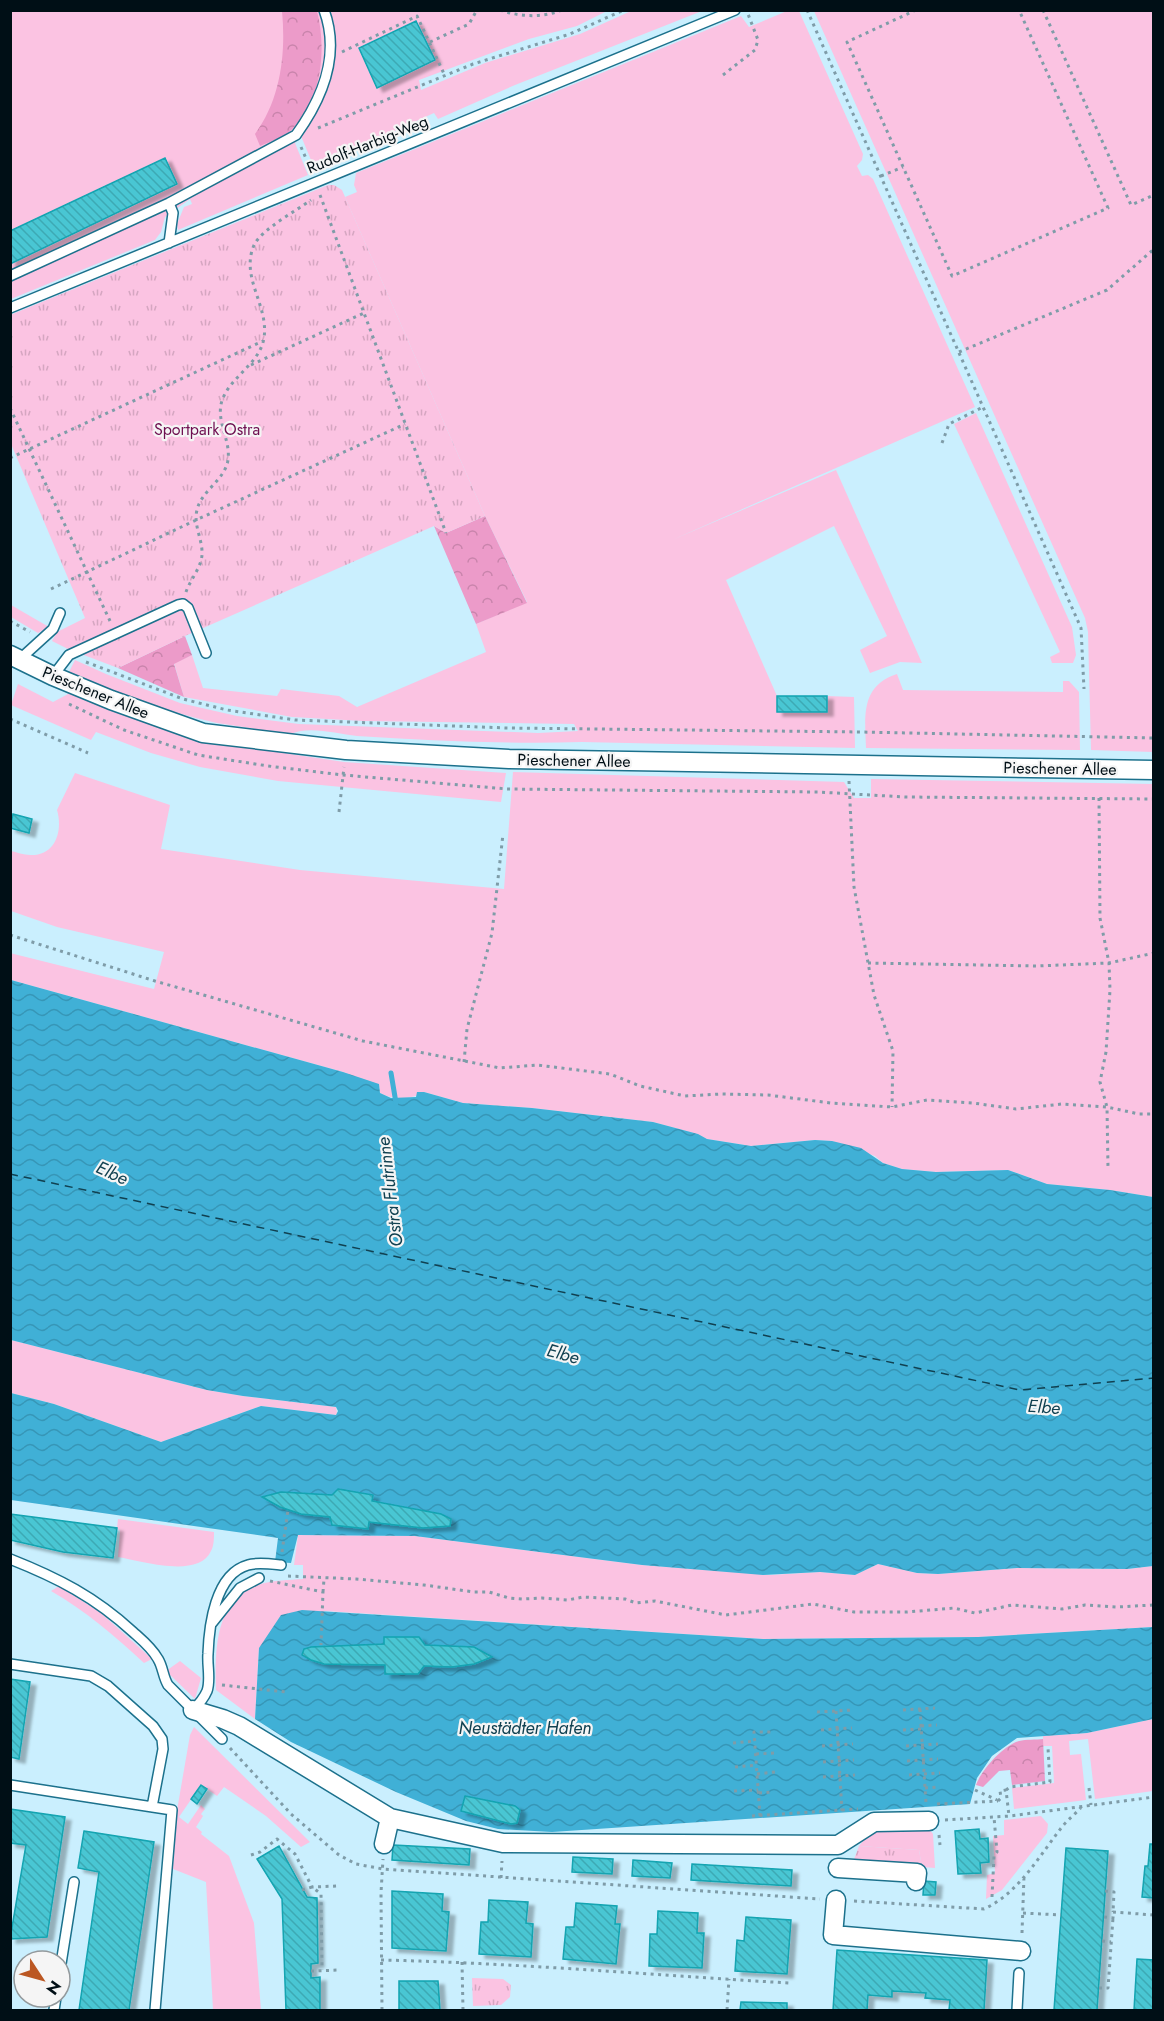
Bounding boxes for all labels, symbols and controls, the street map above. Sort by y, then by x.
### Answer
street label: Rudolf-Harbig-Weg [303,110,431,179]
park label: Sportpark Ostra [154,418,260,441]
street label: Pieschener Allee [39,661,153,724]
street label: Pieschener Allee [517,748,631,773]
street label: Pieschener Allee [1003,756,1117,781]
water label: Ostra Flutrinne [370,1136,410,1248]
water label: Elbe [92,1154,132,1192]
water label: Elbe [544,1337,582,1371]
water label: Elbe [1027,1393,1061,1421]
water label: Neustädter Hafen [458,1715,592,1741]
north arrow [12,1949,72,2009]
text: N [41,1976,67,1999]

